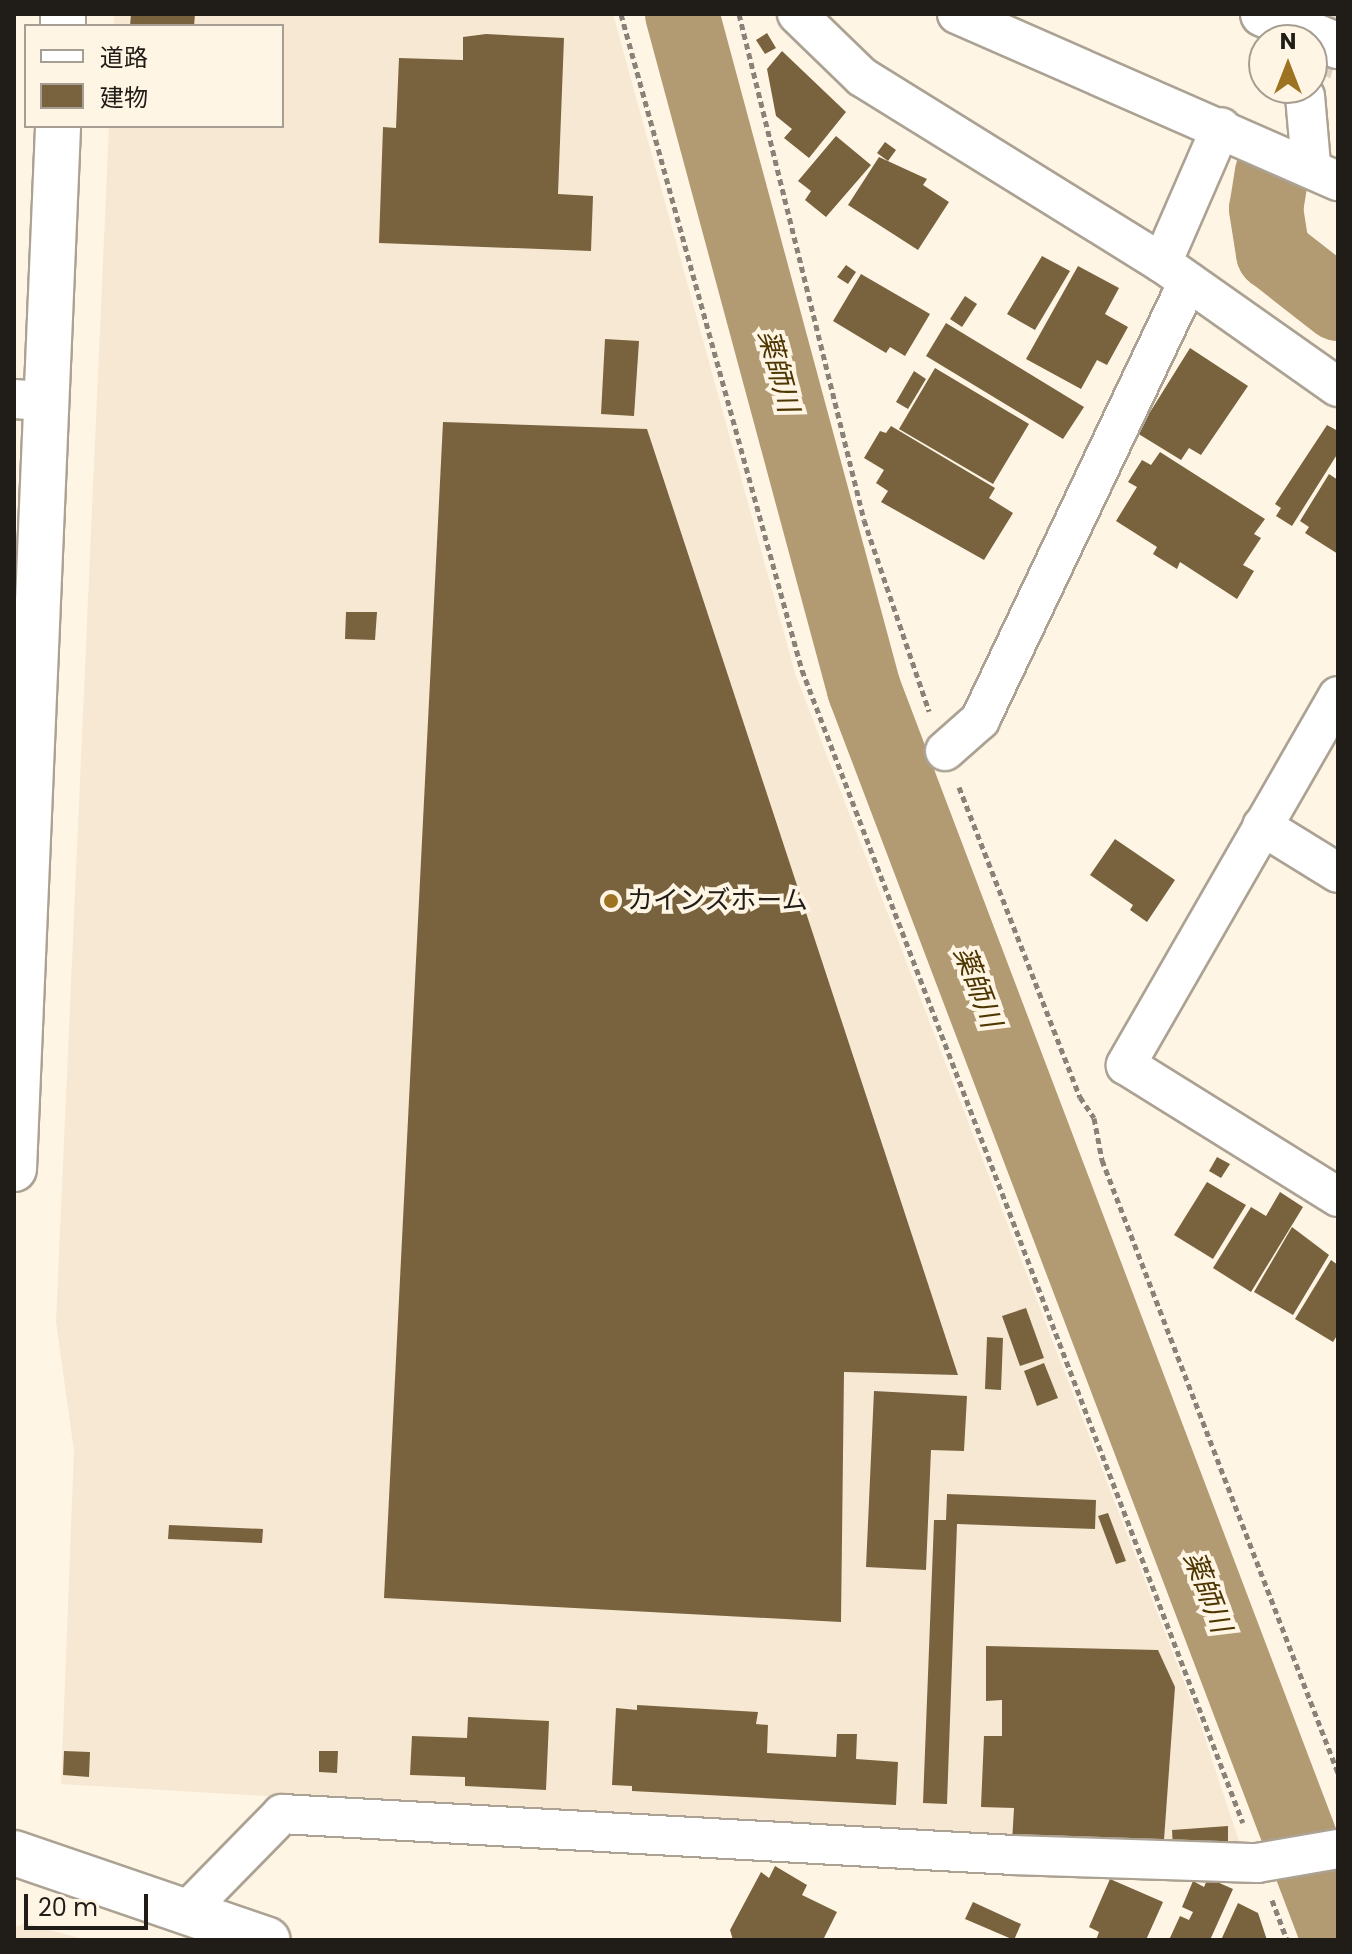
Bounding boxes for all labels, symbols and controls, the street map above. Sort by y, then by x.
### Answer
legend [24,24,284,128]
north arrow [1248,24,1328,104]
text: N [1280,26,1296,57]
text: 道路 [100,41,148,74]
text: 建物 [100,81,148,114]
water label: 薬師川 [751,326,805,416]
place label: カインズホーム [627,885,809,917]
marker: カインズホーム [602,892,620,910]
water label: 薬師川 [946,942,1008,1032]
water label: 薬師川 [1176,1547,1238,1637]
scale bar [28,1878,152,1928]
text: 20 m [38,1891,98,1924]

